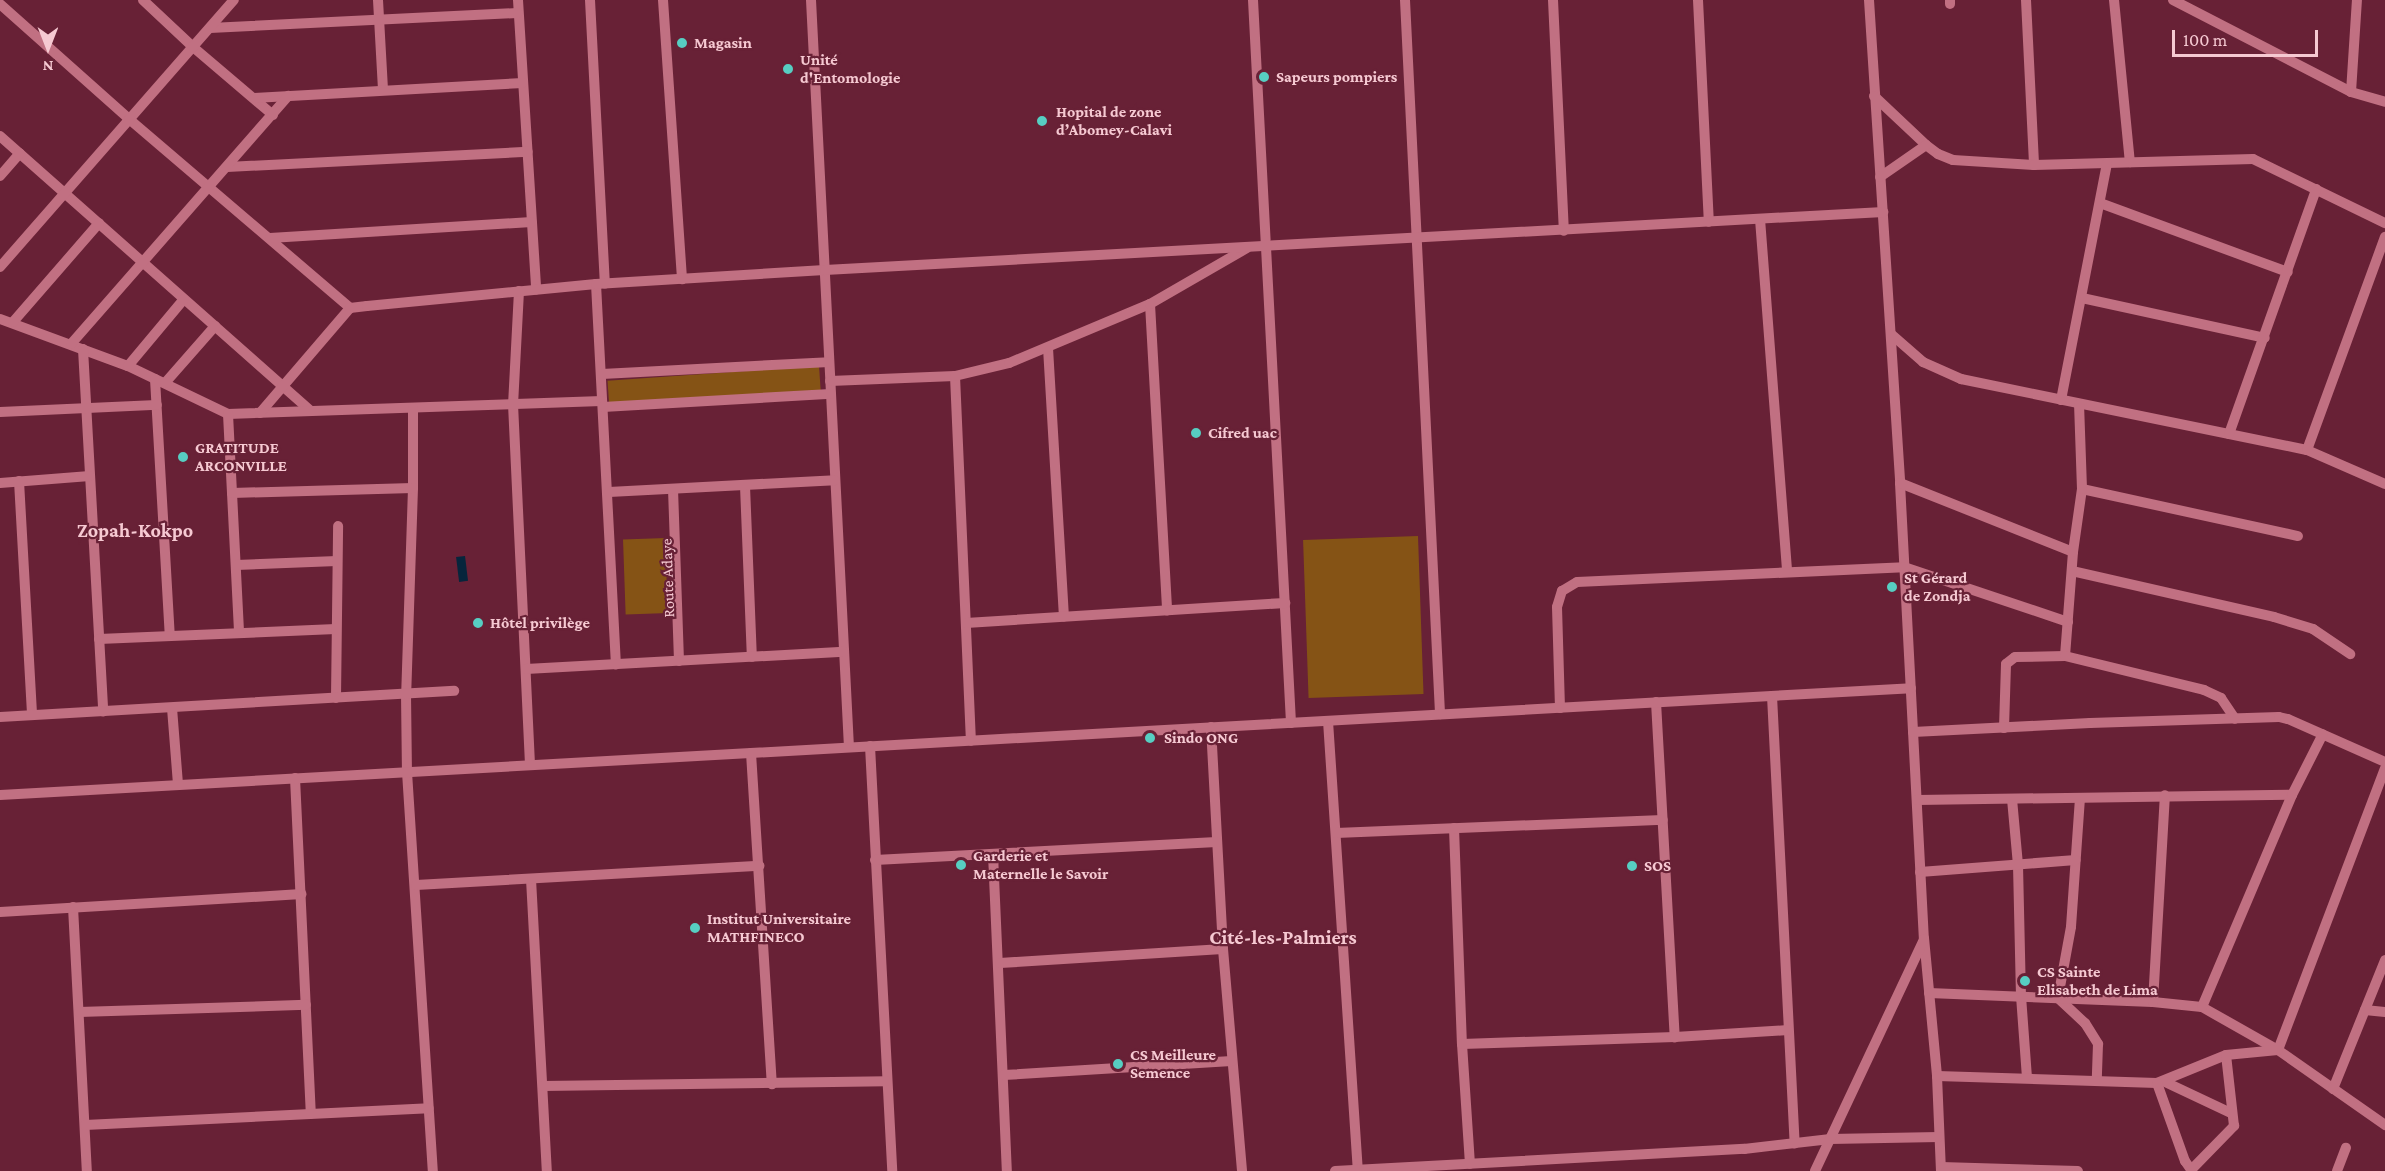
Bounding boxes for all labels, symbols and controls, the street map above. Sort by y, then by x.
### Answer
north arrow [18,18,78,78]
scale bar [2175,18,2320,56]
text: 100 m [2183,30,2227,50]
place label: Magasin [694,33,752,53]
marker: Magasin [675,36,689,50]
place label: Unité d'Entomologie [800,50,900,88]
text: N [43,58,53,75]
marker: Unité d'Entomologie [781,62,795,76]
place label: Sapeurs pompiers [1276,67,1397,87]
marker: Sapeurs pompiers [1257,70,1271,84]
place label: Hopital de zone d’Abomey-Calavi [1056,102,1172,140]
marker: Hopital de zone d’Abomey-Calavi [1033,112,1051,130]
place label: Cifred uac [1208,423,1277,443]
marker: Cifred uac [1189,426,1203,440]
place label: GRATITUDE ARCONVILLE [195,438,287,476]
marker: GRATITUDE ARCONVILLE [176,450,190,464]
district label: Zopah-Kokpo [77,518,193,542]
street label: Route Adaye [657,538,679,618]
place label: St Gérard de Zondja [1904,568,1970,606]
marker: St Gérard de Zondja [1885,580,1899,594]
place label: Hôtel privilège [490,613,590,633]
marker: Hôtel privilège [471,616,485,630]
place label: Sindo ONG [1164,728,1238,748]
marker: Sindo ONG [1141,729,1159,747]
place label: Garderie et Maternelle le Savoir [973,846,1108,884]
place label: SOS [1644,856,1671,876]
marker: Garderie et Maternelle le Savoir [954,858,968,872]
marker: SOS [1625,859,1639,873]
place label: Institut Universitaire MATHFINECO [707,909,851,947]
marker: Institut Universitaire MATHFINECO [688,921,702,935]
district label: Cité-les-Palmiers [1209,925,1357,949]
place label: CS Sainte Elisabeth de Lima [2037,962,2158,1000]
marker: CS Sainte Elisabeth de Lima [2018,974,2032,988]
place label: CS Meilleure Semence [1130,1045,1216,1083]
marker: CS Meilleure Semence [1111,1057,1125,1071]

